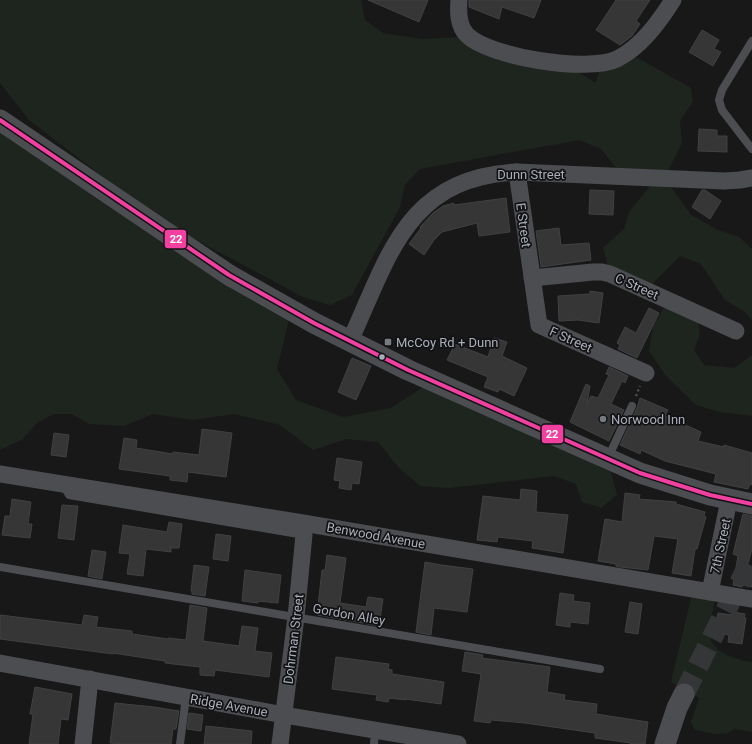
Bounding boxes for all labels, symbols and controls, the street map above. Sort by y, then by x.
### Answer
street label: Dunn Street [497,167,565,182]
street label: E Street [513,202,534,248]
line badge: 22 [164,229,187,249]
text: 22 [170,233,182,246]
street label: C Street [613,270,661,303]
street label: F Street [547,324,594,355]
place label: McCoy Rd + Dunn [396,335,499,350]
marker: McCoy Rd + Dunn [383,337,393,347]
unlabelled marker [377,352,387,362]
place label: Norwood Inn [611,412,685,427]
marker: Norwood Inn [598,414,608,424]
line badge: 22 [541,424,564,444]
text: 22 [546,428,558,441]
street label: 7th Street [707,517,734,575]
street label: Benwood Avenue [325,519,426,552]
street label: Dohrman Street [281,593,306,685]
street label: Gordon Alley [311,601,386,628]
street label: Ridge Avenue [189,691,269,720]

